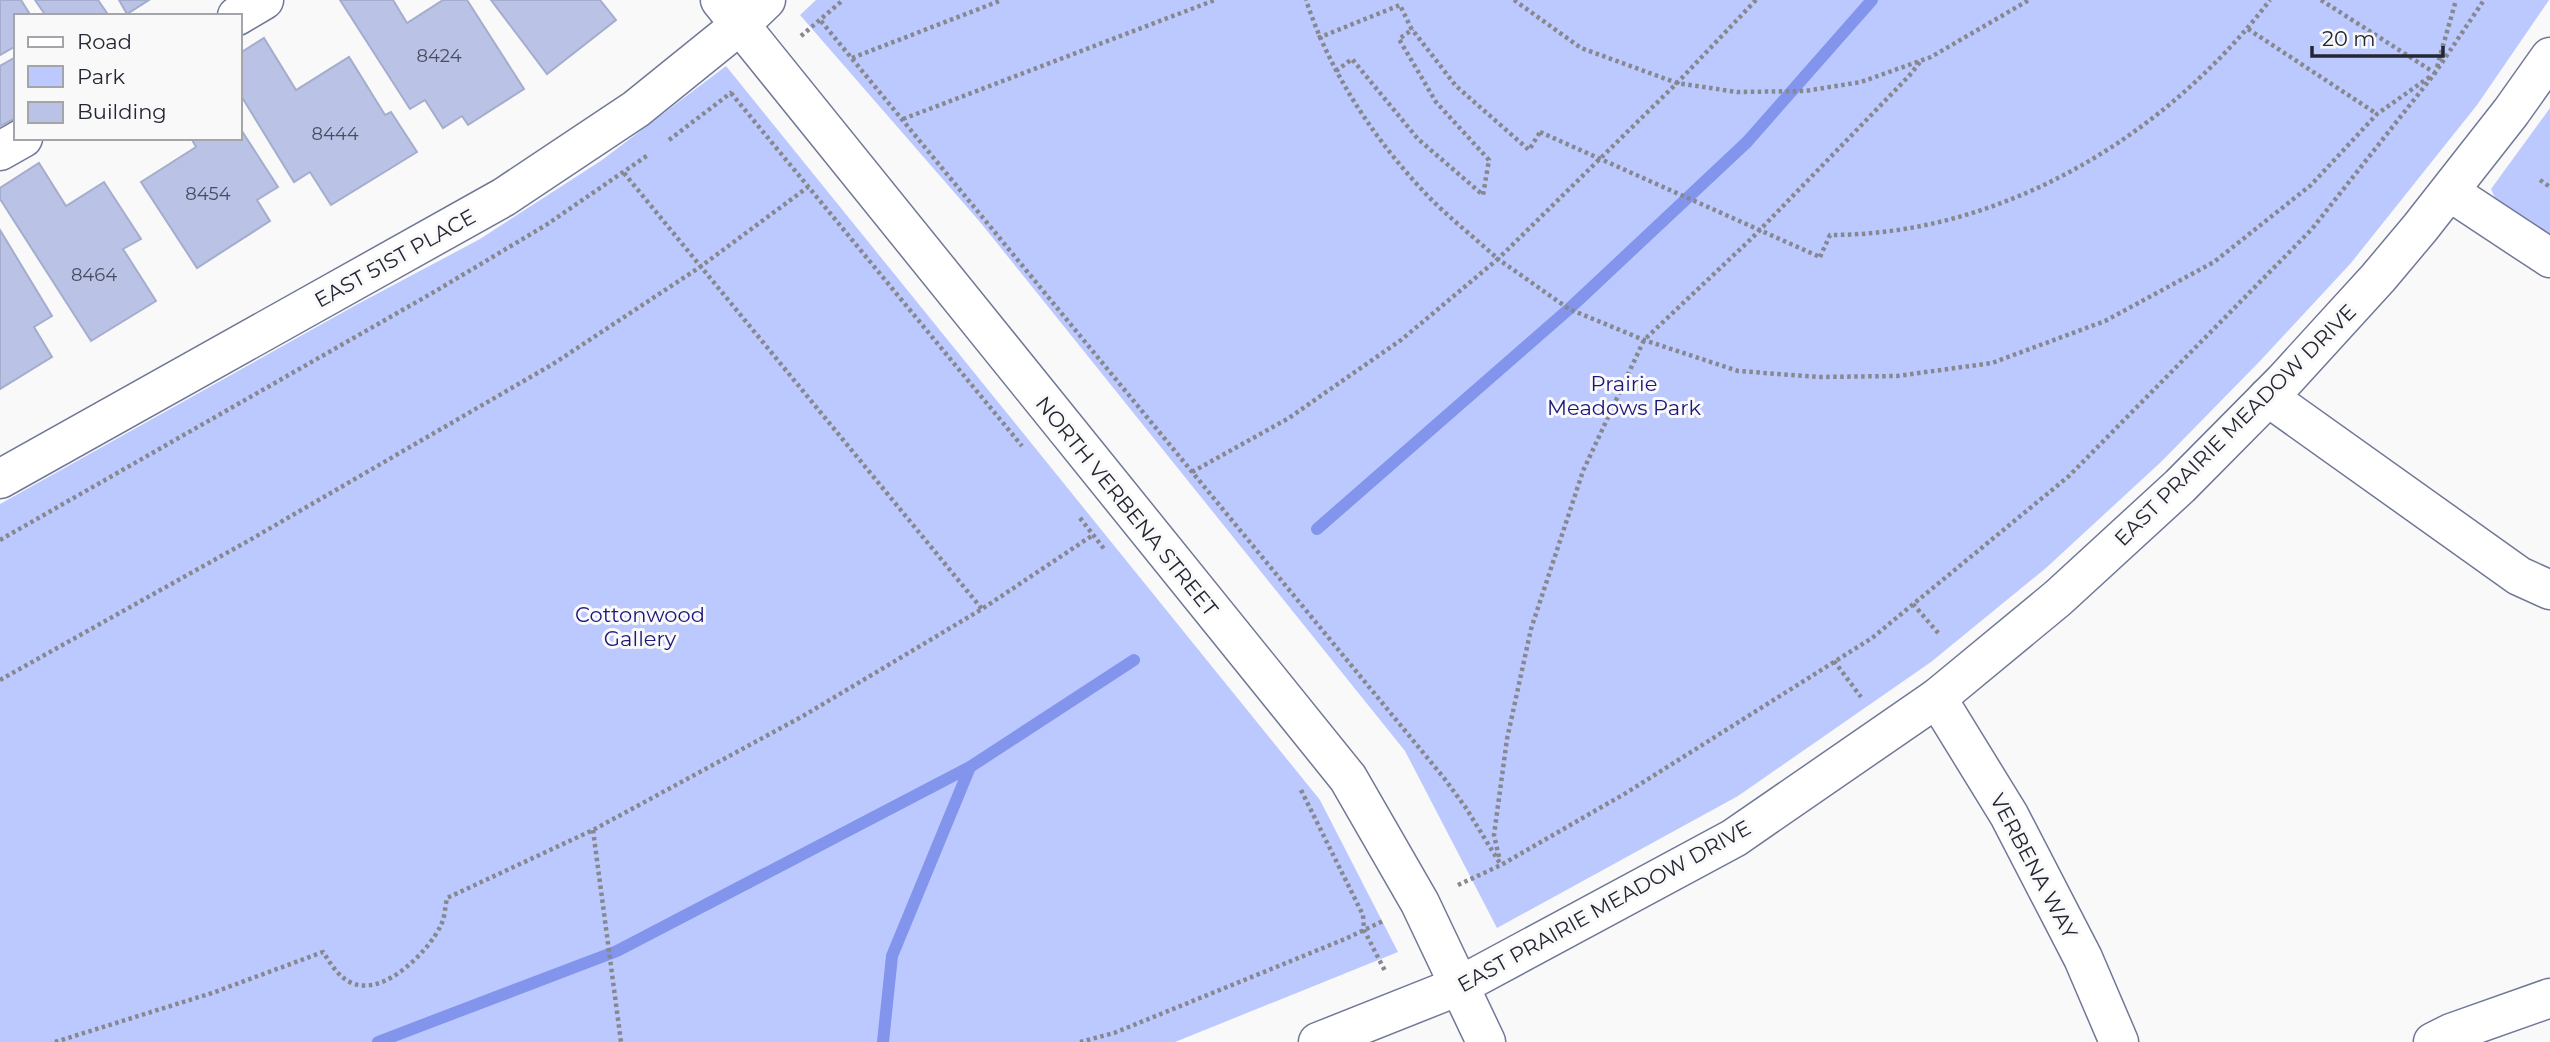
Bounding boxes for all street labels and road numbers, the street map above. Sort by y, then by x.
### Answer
street label: EAST 51ST PLACE [310,203,480,313]
street label: EAST PRAIRIE MEADOW DRIVE [2109,299,2361,551]
street label: NORTH VERBENA STREET [1031,391,1223,621]
street label: VERBENA WAY [1985,789,2083,944]
street label: EAST PRAIRIE MEADOW DRIVE [1453,815,1755,997]

